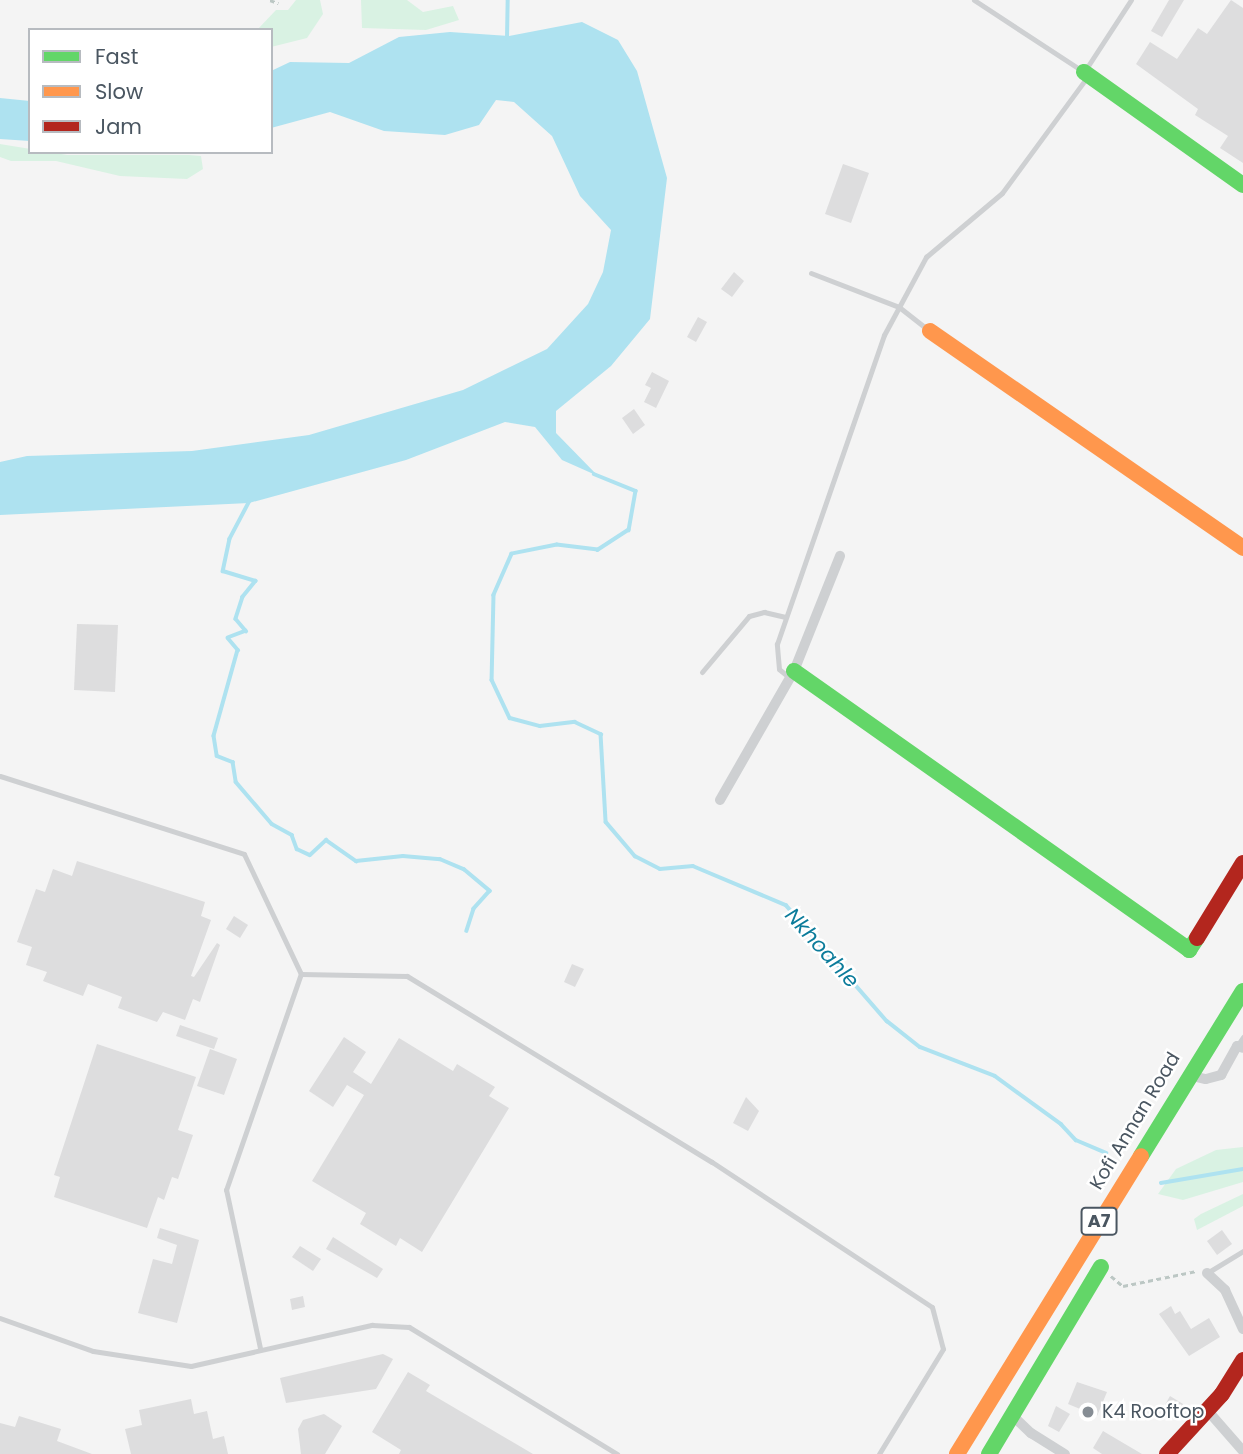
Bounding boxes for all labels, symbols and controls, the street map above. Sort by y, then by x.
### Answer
legend [28,28,273,154]
text: Fast [95,42,138,71]
text: Slow [95,77,143,106]
text: Jam [95,112,142,141]
water label: Nkhoahle [780,903,864,993]
street label: Kofi Annan Road [1085,1048,1185,1194]
road number: A7 [1080,1206,1118,1236]
place label: K4 Rooftop [1102,1401,1204,1423]
marker: K4 Rooftop [1080,1404,1096,1420]

